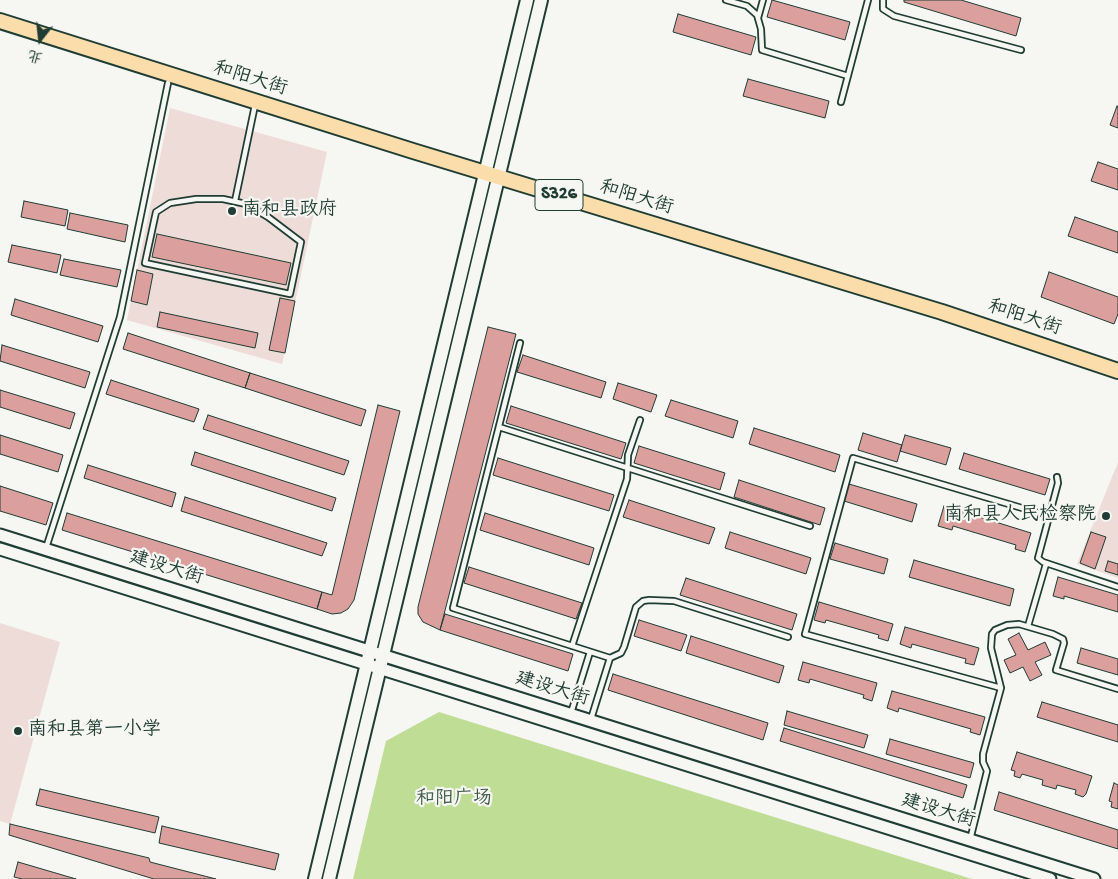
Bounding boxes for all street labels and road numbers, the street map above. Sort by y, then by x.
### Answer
street label: 和阳大街 [210,58,290,102]
street label: 和阳大街 [596,177,676,221]
road number: S326 [535,180,583,210]
street label: 和阳大街 [984,296,1064,342]
street label: 建设大街 [126,547,206,591]
street label: 建设大街 [512,668,592,712]
street label: 建设大街 [898,790,978,834]

